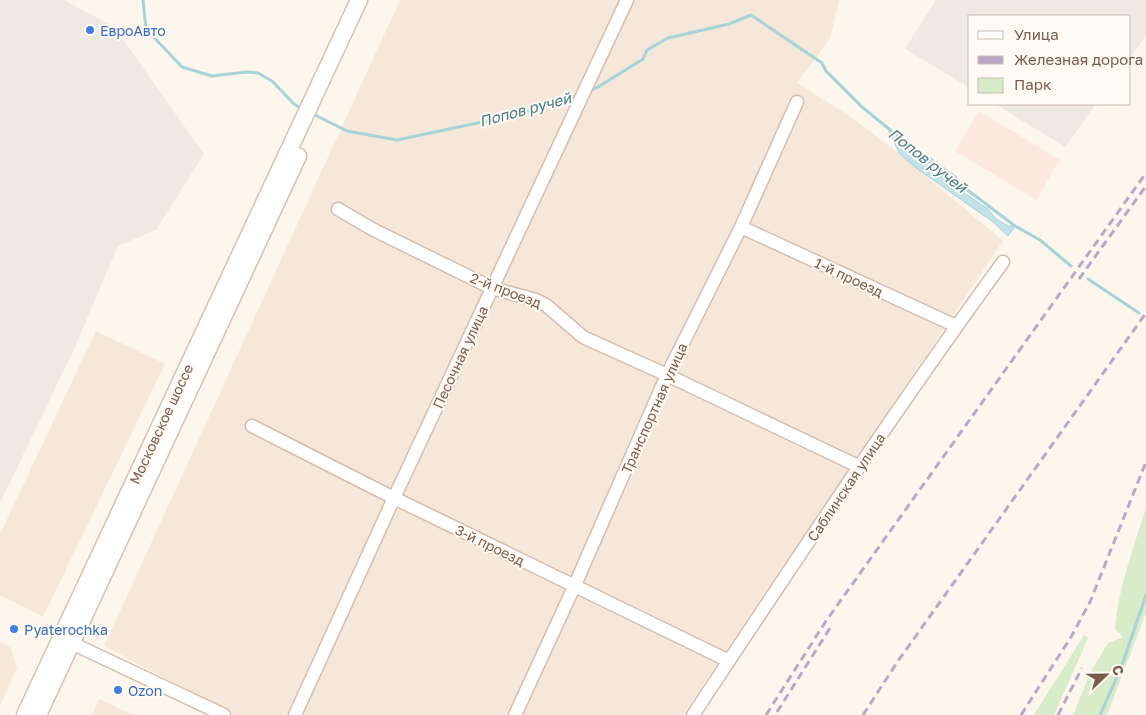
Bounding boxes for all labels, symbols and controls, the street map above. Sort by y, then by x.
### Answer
legend [968,15,1131,105]
place label: ЕвроАвто [100,22,166,39]
marker: ЕвроАвто [84,24,96,36]
text: Улица [1014,25,1059,43]
text: Железная дорога [1014,50,1143,68]
text: Парк [1014,75,1052,93]
water label: Попов ручей [477,88,574,131]
water label: Попов ручей [885,124,971,197]
street label: 1-й проезд [812,254,886,300]
street label: 2-й проезд [468,269,544,312]
street label: Песочная улица [429,303,491,411]
street label: Транспортная улица [618,340,690,476]
street label: Московское шоссе [126,361,196,487]
street label: Саблинская улица [803,430,889,544]
street label: 3-й проезд [453,521,528,569]
place label: Pyaterochka [24,621,108,638]
marker: Pyaterochka [8,623,20,635]
north arrow [1081,650,1131,700]
text: С [1109,662,1128,678]
place label: Ozon [128,682,162,699]
marker: Ozon [112,684,124,696]

